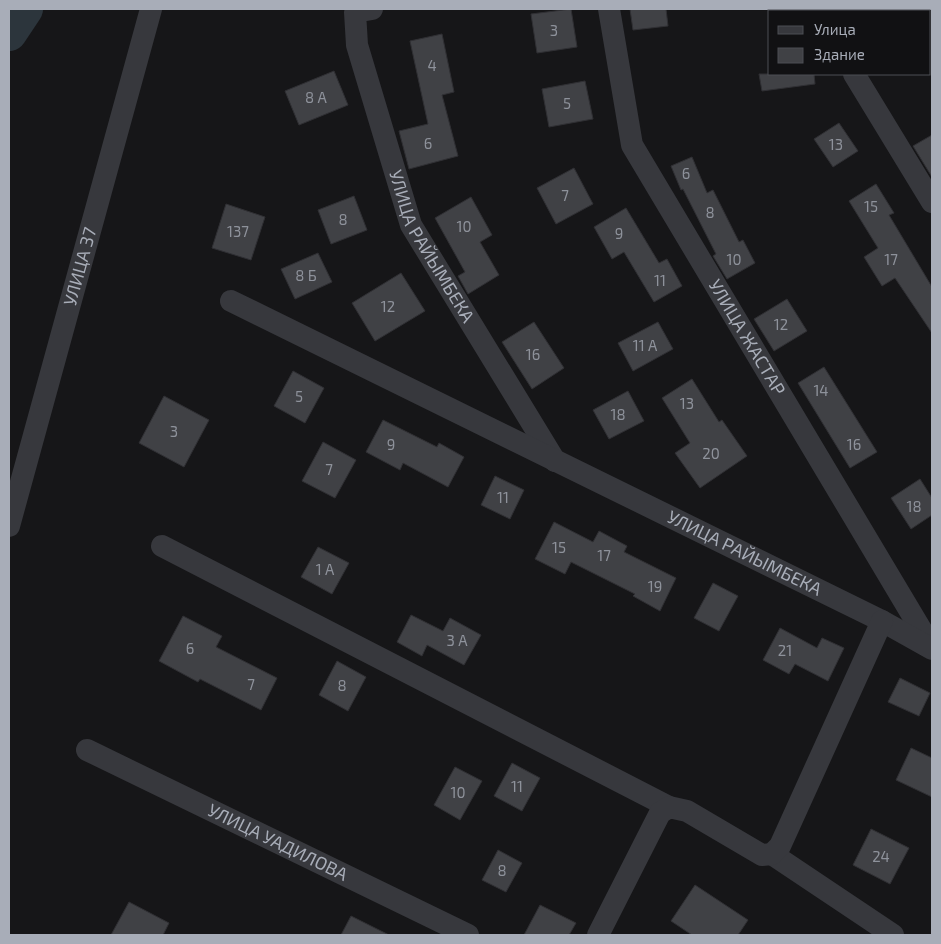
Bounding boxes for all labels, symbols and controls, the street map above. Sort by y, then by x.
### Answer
legend [768,10,931,75]
text: Улица [814,20,856,38]
house number: 3 [550,21,558,39]
text: Здание [814,45,865,63]
house number: 4 [427,56,437,74]
house number: 8 А [305,88,328,106]
house number: 5 [563,94,571,112]
house number: 6 [424,134,432,152]
house number: 13 [829,135,843,153]
house number: 6 [682,164,690,182]
street label: УЛИЦА РАЙЫМБЕКА [385,167,480,327]
house number: 7 [561,186,569,204]
house number: 15 [864,197,878,215]
house number: 8 [705,203,715,221]
house number: 8 [338,210,348,228]
house number: 10 [456,217,472,235]
house number: 137 [227,222,249,240]
house number: 9 [615,224,623,242]
street label: УЛИЦА 37 [58,225,101,308]
house number: 10 [726,250,742,268]
house number: 17 [884,250,898,268]
house number: 8 Б [295,266,317,284]
house number: 11 [654,271,666,289]
street label: УЛИЦА ЖАСТАР [705,275,791,399]
house number: 12 [381,297,395,315]
house number: 12 [774,315,788,333]
house number: 11 А [633,336,658,354]
house number: 16 [526,345,540,363]
house number: 14 [813,381,829,399]
house number: 5 [295,387,303,405]
house number: 13 [680,394,694,412]
house number: 18 [610,405,626,423]
house number: 3 [170,422,178,440]
house number: 9 [387,435,395,453]
house number: 16 [847,435,861,453]
house number: 20 [702,444,720,462]
house number: 7 [325,460,333,478]
house number: 11 [497,488,509,506]
house number: 18 [906,497,922,515]
street label: УЛИЦА РАЙЫМБЕКА [664,505,826,600]
house number: 15 [552,538,566,556]
house number: 17 [597,546,611,564]
house number: 1 А [316,560,335,578]
house number: 19 [648,577,662,595]
house number: 3 А [446,631,468,649]
house number: 6 [186,639,194,657]
house number: 21 [778,641,792,659]
house number: 7 [247,675,255,693]
house number: 8 [337,676,347,694]
house number: 11 [511,777,523,795]
house number: 10 [450,783,466,801]
street label: УЛИЦА УАДИЛОВА [205,798,352,885]
house number: 24 [872,847,890,865]
house number: 8 [497,861,507,879]

